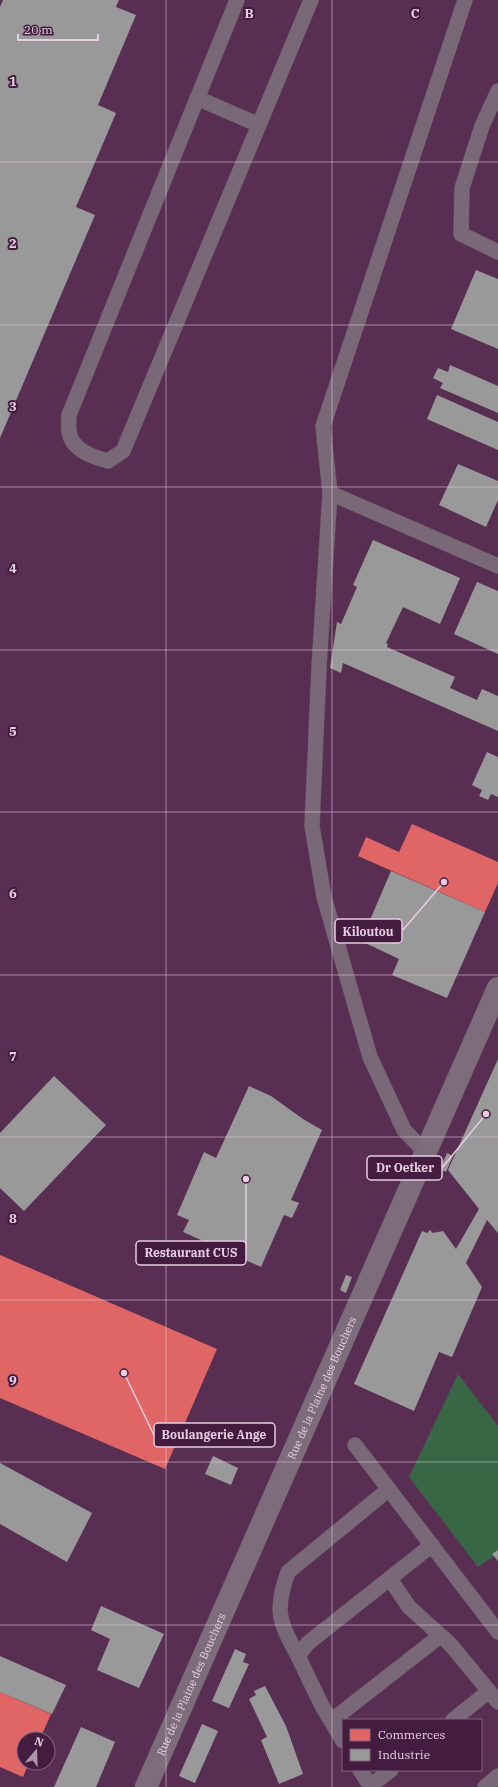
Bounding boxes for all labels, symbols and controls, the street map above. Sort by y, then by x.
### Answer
text: B [244,5,254,22]
text: C [411,5,420,22]
scale bar [18,16,98,42]
text: 20 m [24,22,53,37]
text: 1 [9,73,17,90]
text: 2 [9,235,17,252]
text: 3 [9,398,17,415]
text: 4 [9,560,17,577]
text: 5 [9,723,17,740]
text: 6 [9,885,17,902]
callout: Kiloutou [335,919,402,943]
text: Kiloutou [342,924,394,939]
text: 7 [9,1048,17,1065]
callout: Dr Oetker [367,1156,442,1180]
text: Dr Oetker [376,1160,434,1175]
text: 8 [9,1210,17,1227]
callout: Restaurant CUS [136,1241,246,1265]
text: Restaurant CUS [144,1245,238,1260]
street label: Rue de la Plaine des Bouchers [284,1314,359,1462]
text: 9 [9,1372,17,1389]
callout: Boulangerie Ange [154,1423,275,1447]
text: Boulangerie Ange [162,1427,267,1442]
street label: Rue de la Plaine des Bouchers [154,1611,229,1758]
legend [342,1719,482,1771]
text: Commerces [378,1727,446,1742]
north arrow [16,1731,56,1771]
text: N [33,1734,46,1750]
text: Industrie [378,1747,430,1762]

